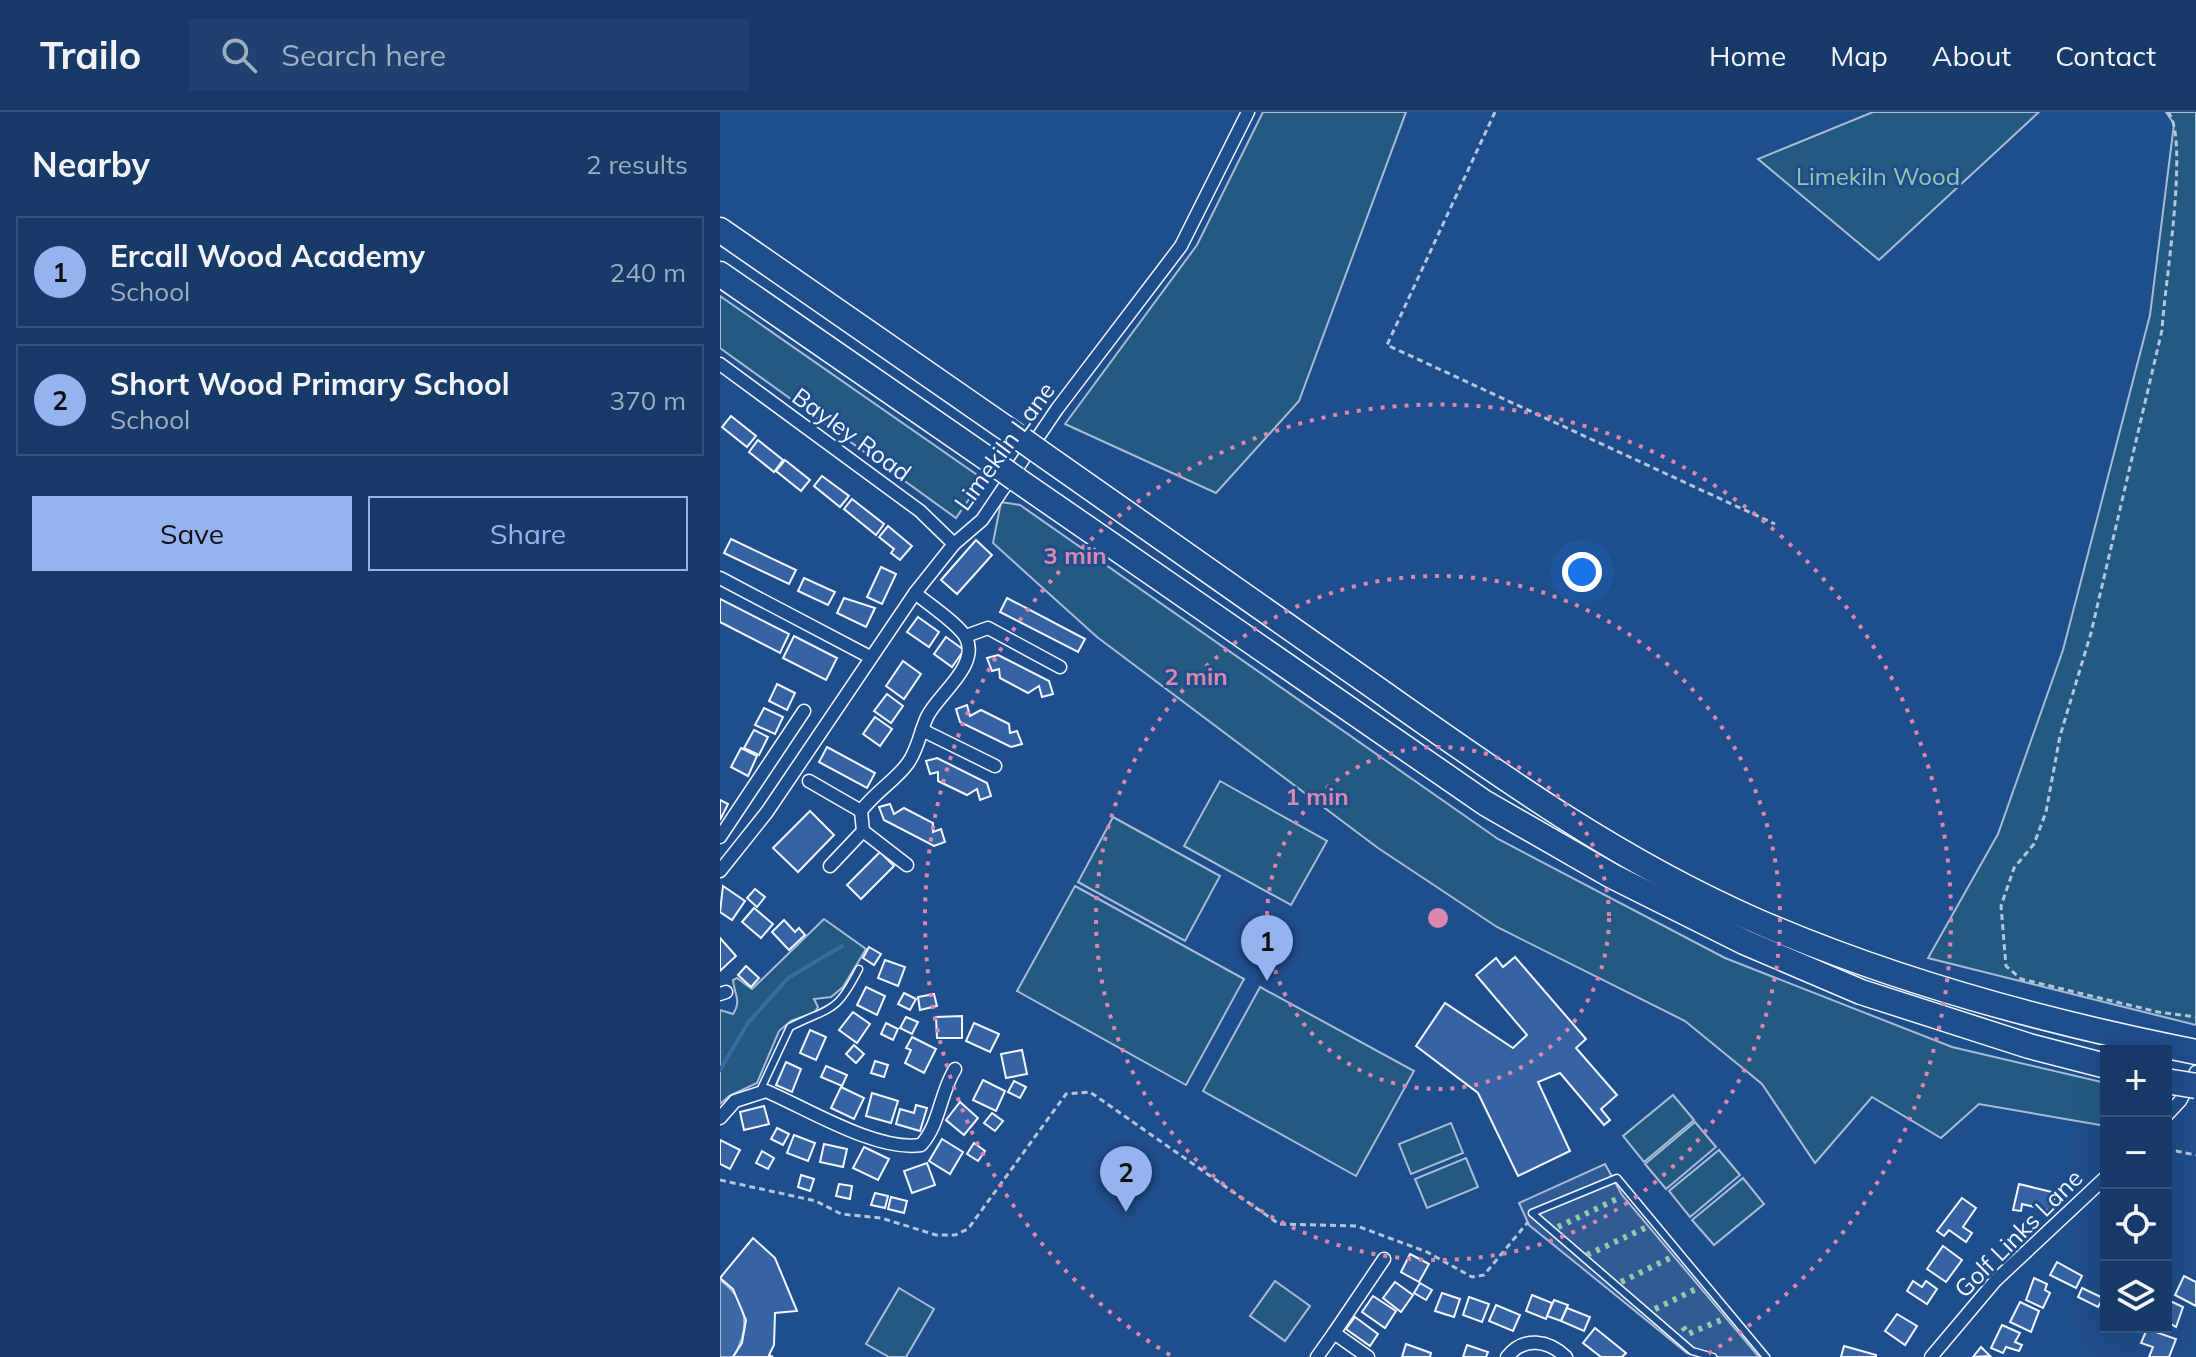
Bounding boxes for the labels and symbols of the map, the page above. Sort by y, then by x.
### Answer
park label: Limekiln Wood [1796,161,1960,191]
street label: Limekiln Lane [947,376,1061,516]
street label: Bayley Road [787,381,917,487]
text: 3 min [1043,540,1107,570]
your location [1562,552,1602,592]
text: 2 min [1164,661,1228,691]
text: 1 min [1285,781,1349,811]
centre of rings [1424,904,1452,932]
pin: 1 [1241,915,1293,981]
pin: 2 [1100,1146,1152,1212]
street label: Golf Links Lane [1948,1163,2088,1303]

